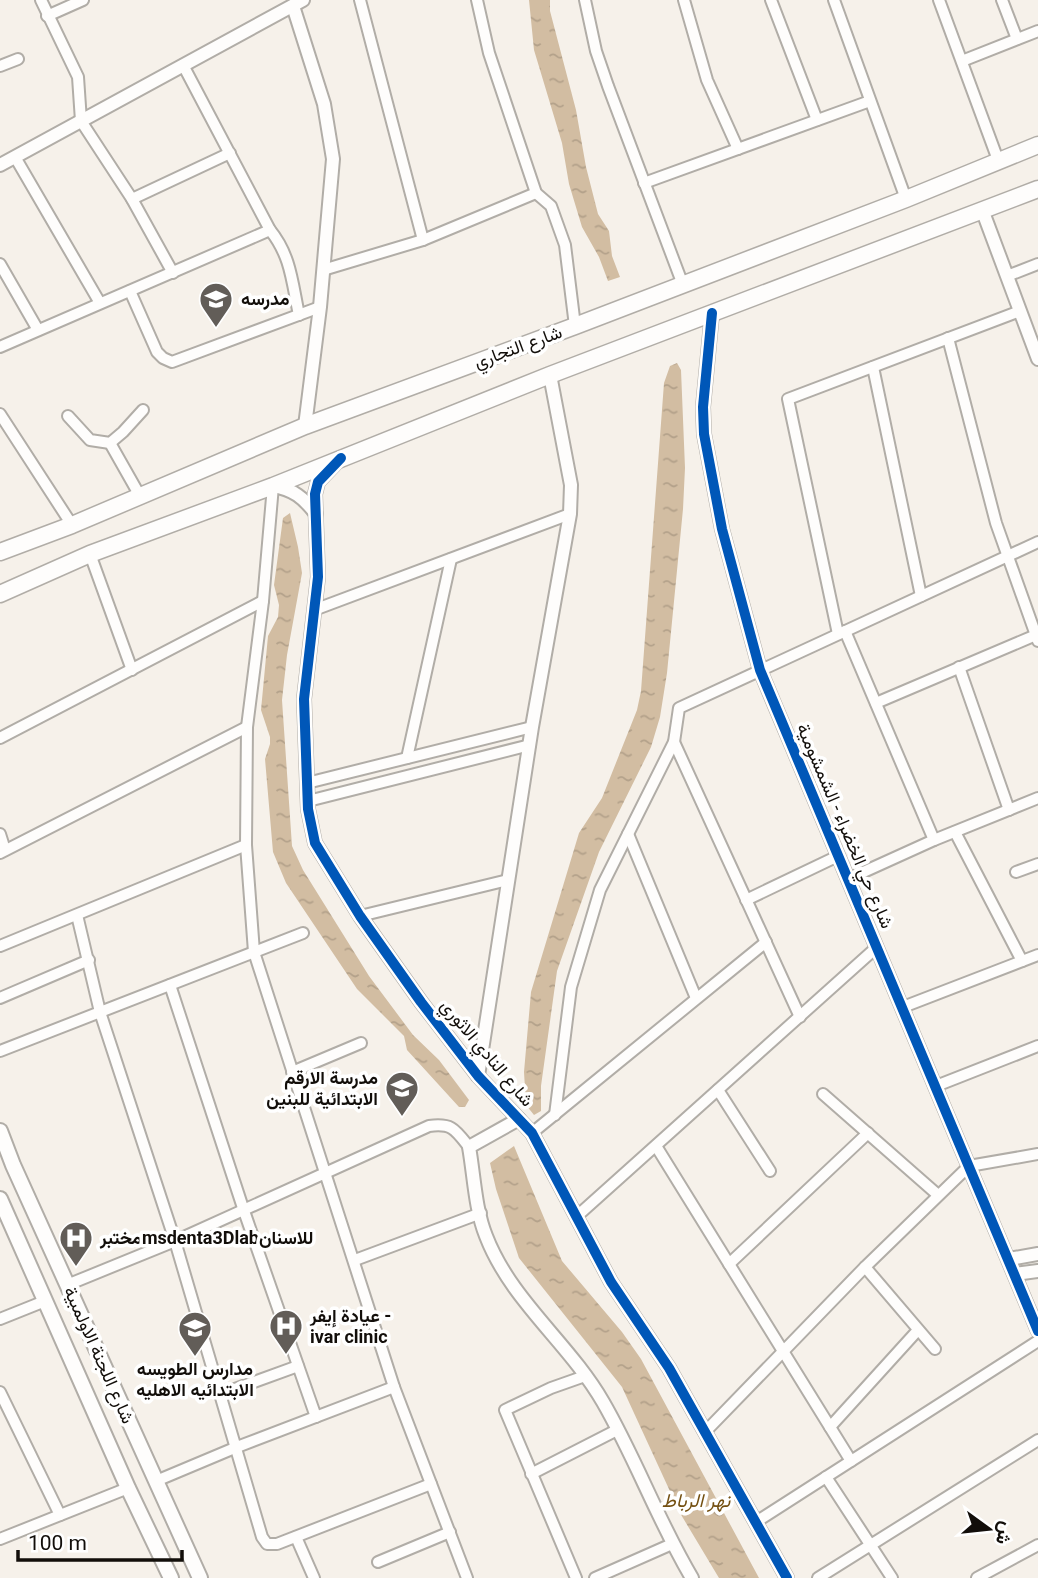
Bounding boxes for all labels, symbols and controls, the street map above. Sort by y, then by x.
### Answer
school or university icon: مدرسه [197,280,235,329]
place label: مدرسه [241,288,290,310]
street label: شارع التجاري [471,321,567,377]
street label: شارع حي الخضراء - الشمشومية [788,720,898,933]
street label: شارع النادي الاثوري [433,995,538,1114]
place label: مدرسة الارقم الابتدائية للبنين [266,1067,378,1110]
school or university icon: مدرسة الارقم الابتدائية للبنين [383,1069,421,1118]
hospital icon: مختبرmsdenta3Dlabللاسنان [57,1219,95,1268]
place label: مختبرmsdenta3Dlabللاسنان [99,1227,313,1249]
street label: شارع اللجنة الاولمبية [58,1283,139,1427]
place label: عيادة إيفر - ivar clinic [309,1305,391,1347]
hospital icon: عيادة إيفر - ivar clinic [267,1307,305,1356]
school or university icon: مدارس الطويسه الابتدائيه الاهليه [176,1309,214,1358]
place label: مدارس الطويسه الابتدائيه الاهليه [136,1358,254,1401]
water label: نهر الرباط [662,1489,732,1512]
north arrow [954,1494,1024,1564]
scale bar [18,1518,182,1562]
text: ش [991,1519,1019,1547]
text: 100 m [28,1531,87,1555]

